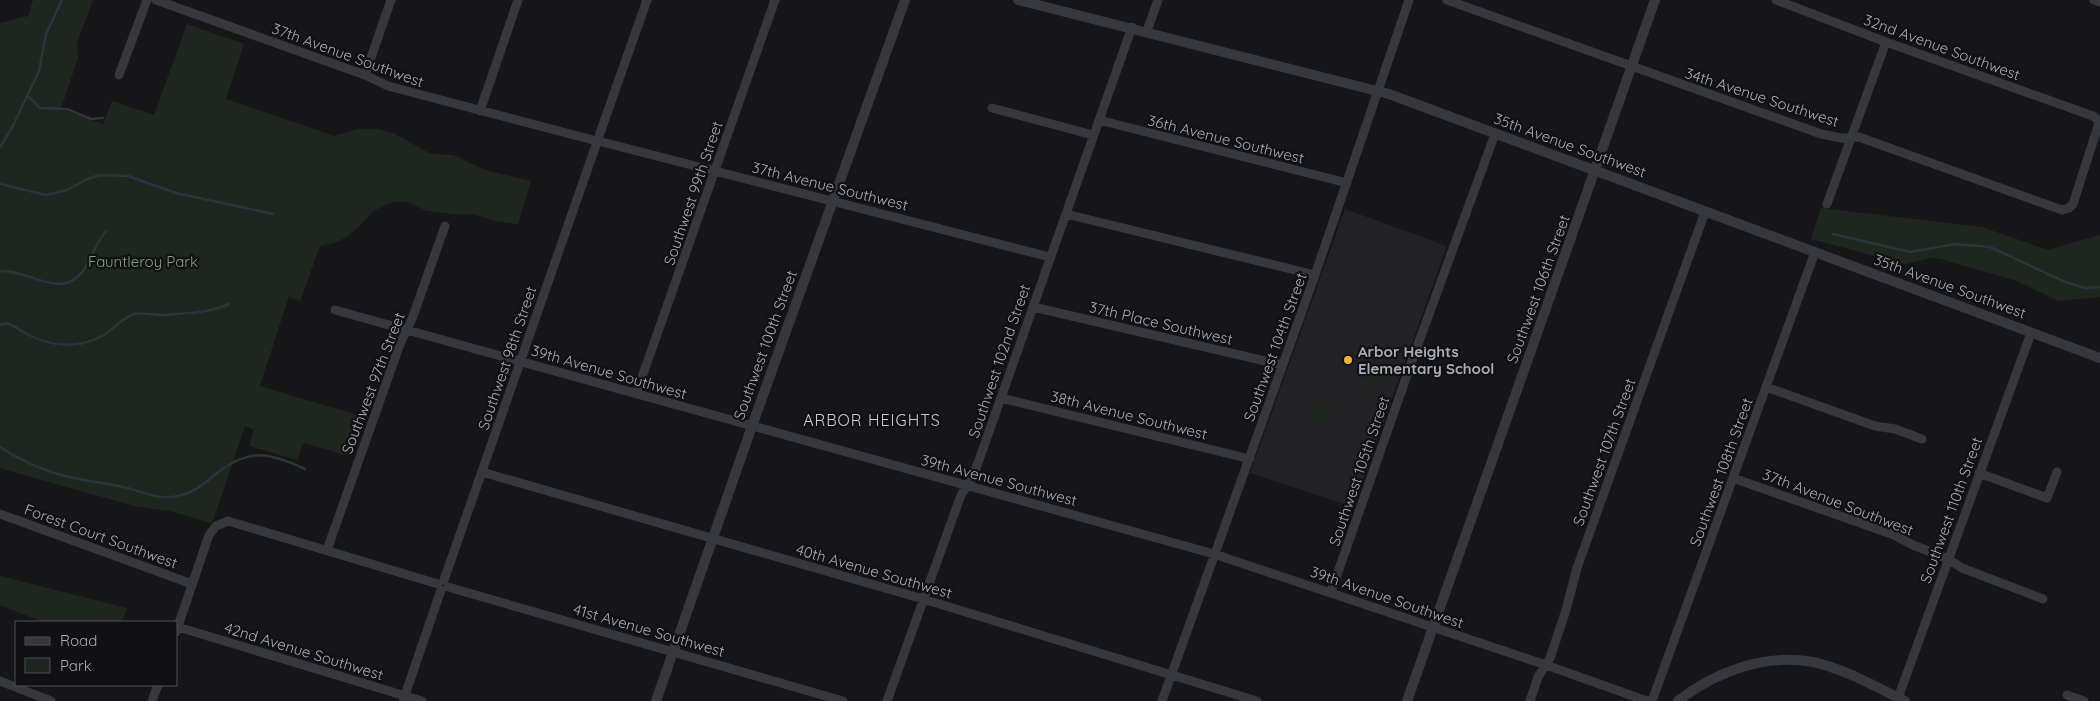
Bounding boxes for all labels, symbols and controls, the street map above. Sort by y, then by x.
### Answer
street label: 32nd Avenue Southwest [1861,10,2023,84]
street label: 37th Avenue Southwest [270,19,426,91]
street label: 34th Avenue Southwest [1683,63,1841,131]
street label: 35th Avenue Southwest [1491,109,1649,181]
street label: 36th Avenue Southwest [1146,110,1306,168]
street label: Southwest 99th Street [659,118,727,268]
street label: 37th Avenue Southwest [750,157,910,215]
street label: Southwest 106th Street [1502,212,1574,366]
street label: 35th Avenue Southwest [1871,250,2029,322]
park label: Fauntleroy Park [88,252,198,271]
street label: Southwest 100th Street [729,268,801,422]
street label: Southwest 104th Street [1239,270,1311,424]
street label: Southwest 102nd Street [964,282,1034,440]
street label: Southwest 98th Street [473,284,541,432]
street label: 37th Place Southwest [1087,297,1235,349]
street label: Southwest 97th Street [337,310,409,456]
street label: 39th Avenue Southwest [529,341,689,403]
place label: Arbor Heights Elementary School [1358,342,1494,378]
marker: Arbor Heights Elementary School [1342,354,1354,366]
street label: Southwest 107th Street [1568,376,1640,528]
street label: 38th Avenue Southwest [1049,386,1209,444]
street label: Southwest 105th Street [1324,394,1394,548]
street label: Southwest 108th Street [1685,395,1757,549]
district label: ARBOR HEIGHTS [803,410,941,430]
street label: Southwest 110th Street [1916,434,1986,586]
street label: 39th Avenue Southwest [919,450,1079,510]
street label: 37th Avenue Southwest [1760,464,1916,540]
street label: Forest Court Southwest [22,499,180,573]
street label: 40th Avenue Southwest [794,540,954,602]
street label: 39th Avenue Southwest [1308,562,1466,632]
street label: 41st Avenue Southwest [571,599,727,661]
street label: 42nd Avenue Southwest [222,618,386,684]
legend [15,621,178,686]
text: Road [60,631,97,650]
text: Park [60,656,92,675]

